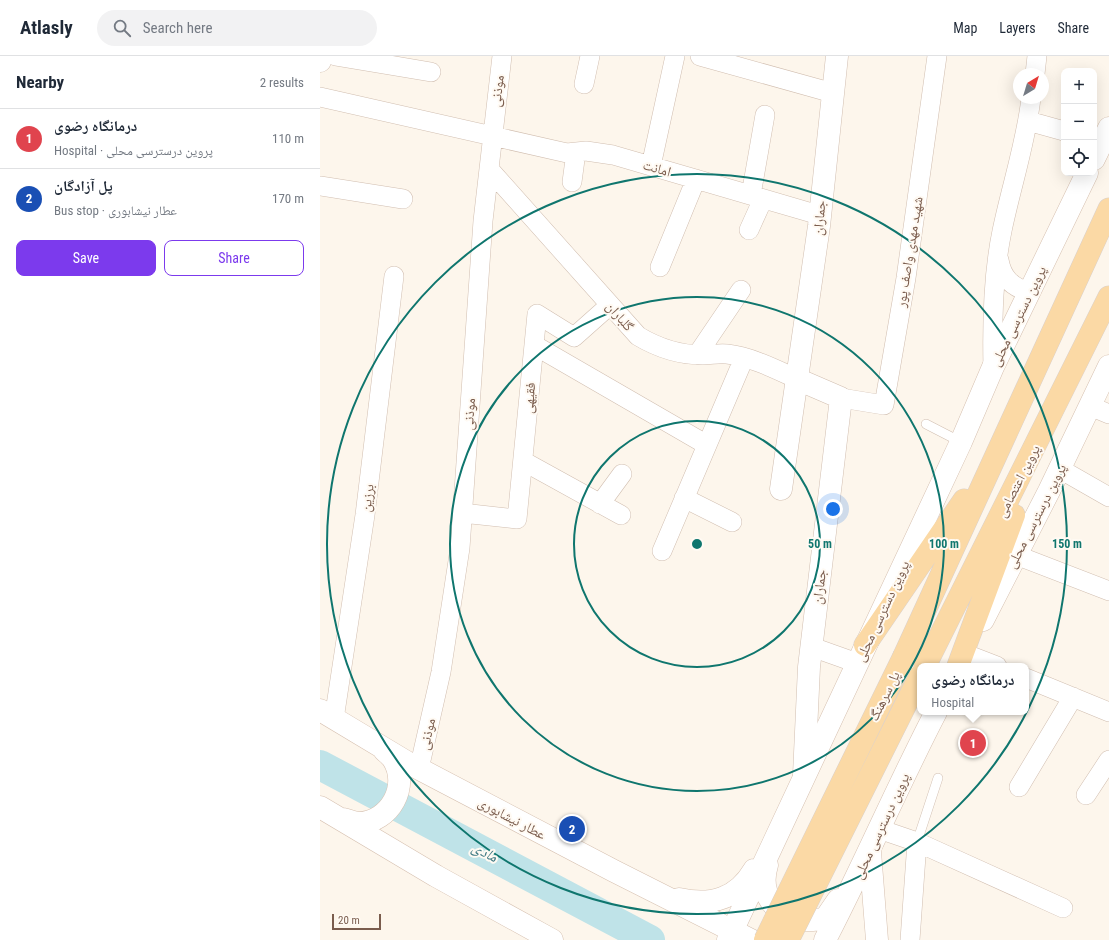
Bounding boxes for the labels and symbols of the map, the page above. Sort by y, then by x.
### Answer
north arrow [1013,68,1049,104]
street label: موذنی [487,74,508,108]
street label: امانت [641,156,673,180]
street label: شهید مهدی واصف پور [892,195,927,310]
street label: جماران [809,200,830,236]
street label: پروین دسترسی محلی [987,263,1050,369]
street label: گلباران [602,298,637,335]
street label: فقیهی [520,382,539,414]
street label: موذنی [460,397,479,431]
street label: پروین اعتصامی [993,442,1044,520]
street label: پروین درسترسی محلی [1003,461,1070,571]
street label: برزین [357,483,378,513]
your location [823,499,843,519]
centre of rings [690,537,704,551]
text: 50 m [808,537,832,551]
text: 100 m [929,537,959,551]
text: 150 m [1052,537,1082,551]
street label: پروین دسترسی محلی [852,558,914,665]
street label: جماران [809,568,830,606]
street label: پل سرهنگ [865,668,904,724]
street label: موذنی [416,717,439,752]
pin: 1 [960,728,986,758]
street label: پروین درسترسی محلی [849,770,914,882]
street label: عطار نیشابوری [475,794,549,843]
pin: 2 [559,814,585,844]
water label: مادی [469,838,501,866]
scale bar [332,912,381,931]

